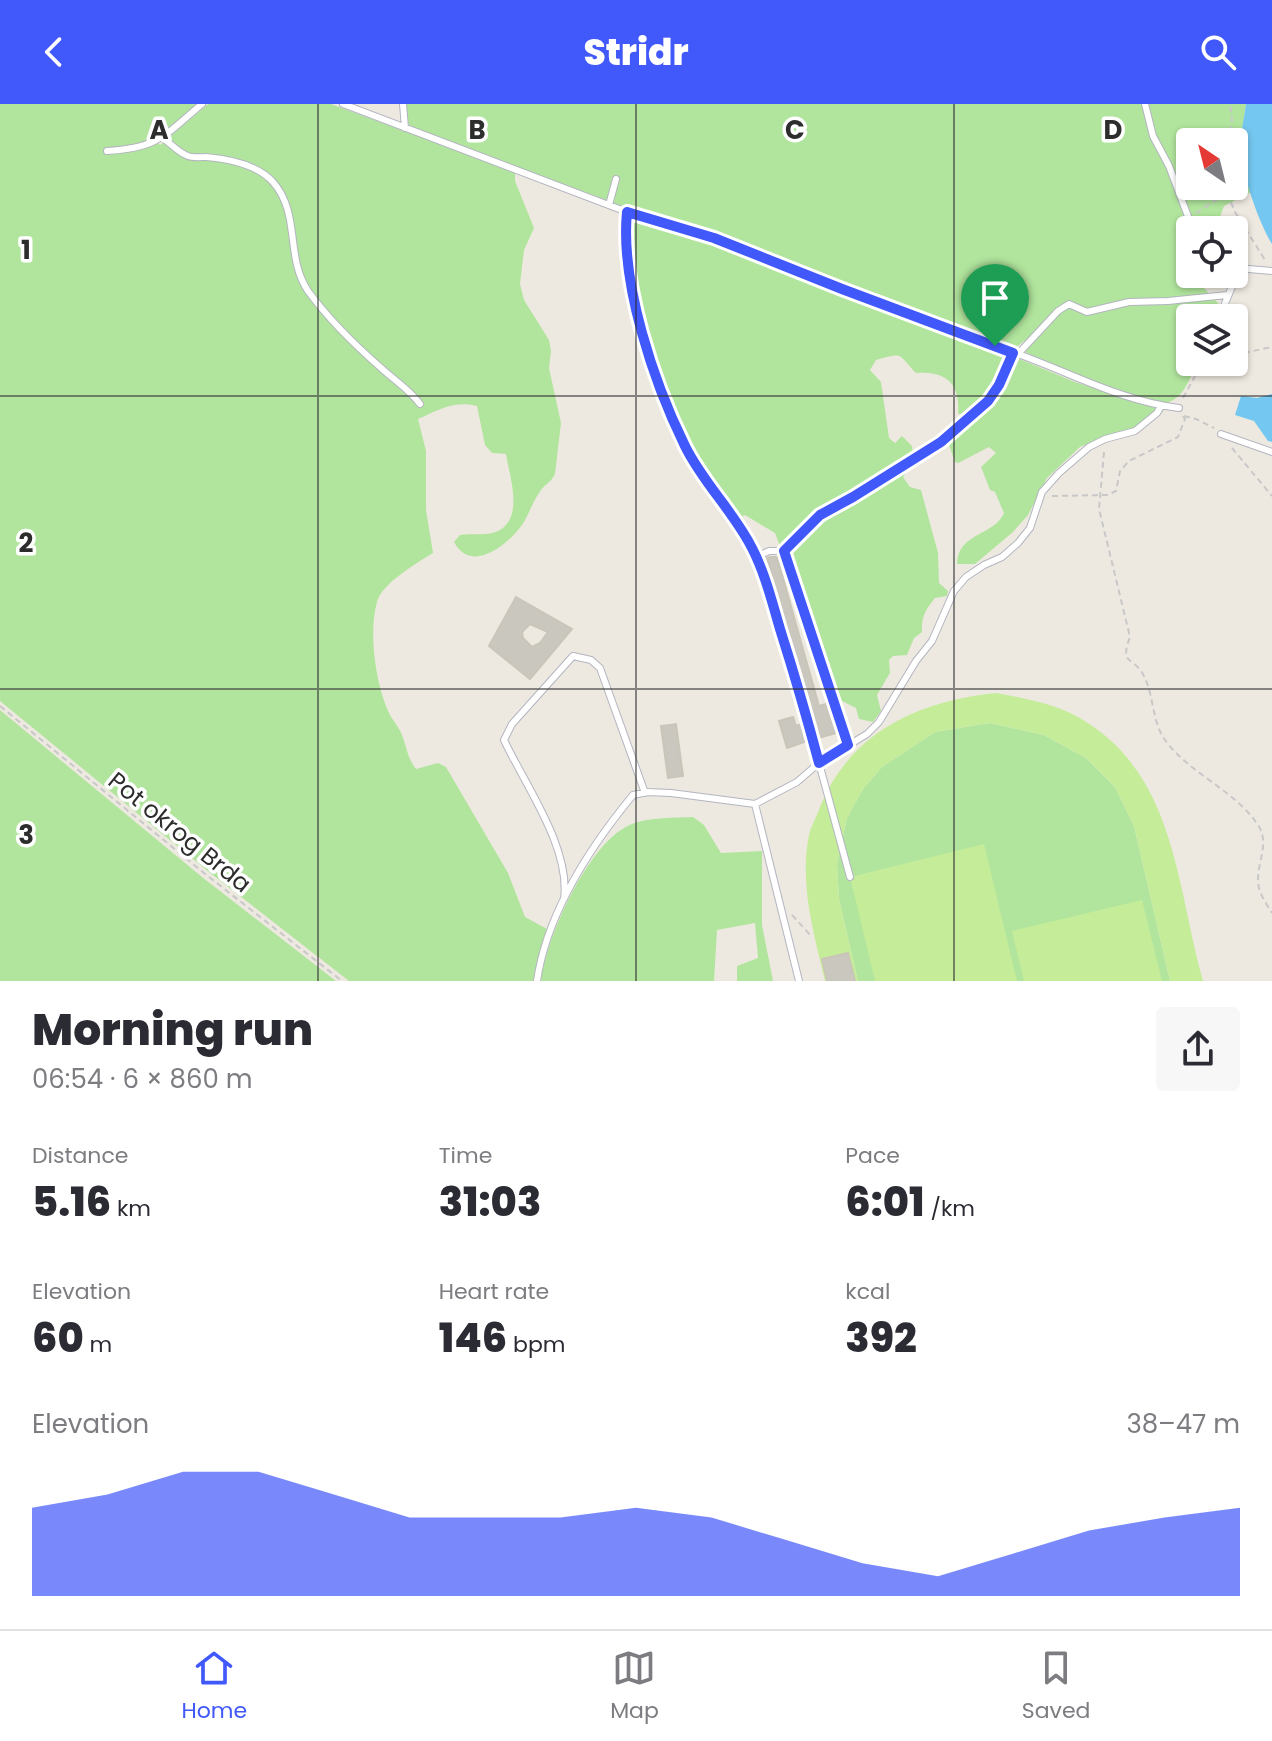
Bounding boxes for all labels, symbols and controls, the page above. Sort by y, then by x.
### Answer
text: Stridr [583,27,689,78]
icon: back [32,30,76,74]
icon: search [1196,30,1240,74]
text: A [149,112,169,148]
text: B [468,112,486,148]
text: C [785,112,805,148]
text: D [1104,112,1123,148]
north arrow [1176,128,1248,200]
map controls [1176,128,1248,376]
button: locate [1176,216,1248,288]
text: 1 [21,232,31,268]
pin [961,264,1029,346]
icon: arrive [973,276,1017,320]
button: layers [1176,304,1248,376]
text: 2 [19,525,34,561]
street label: Pot okrog Brda [102,764,258,900]
text: 3 [18,817,34,853]
text: Morning run [32,999,313,1060]
button: share [1156,1007,1240,1091]
text: 06:54 · 6 × 860 m [32,1061,253,1097]
text: Distance [32,1140,128,1171]
text: Time [439,1140,492,1171]
text: Pace [845,1140,900,1171]
text: 5.16 [32,1174,111,1230]
text: 31:03 [439,1174,541,1230]
text: 6:01 [845,1174,925,1230]
text: km [111,1193,151,1224]
text: /km [925,1193,975,1224]
text: Elevation [32,1276,131,1307]
text: Heart rate [439,1276,549,1307]
text: kcal [845,1276,890,1307]
text: 60 [32,1310,84,1366]
text: 146 [439,1310,507,1366]
text: 392 [845,1310,917,1366]
text: m [84,1329,112,1360]
text: bpm [507,1329,565,1360]
text: Elevation [32,1406,149,1442]
text: 38–47 m [1126,1406,1240,1442]
tab: Home [182,1646,247,1727]
tab: Map [610,1646,659,1727]
tab: Saved [1022,1646,1090,1727]

